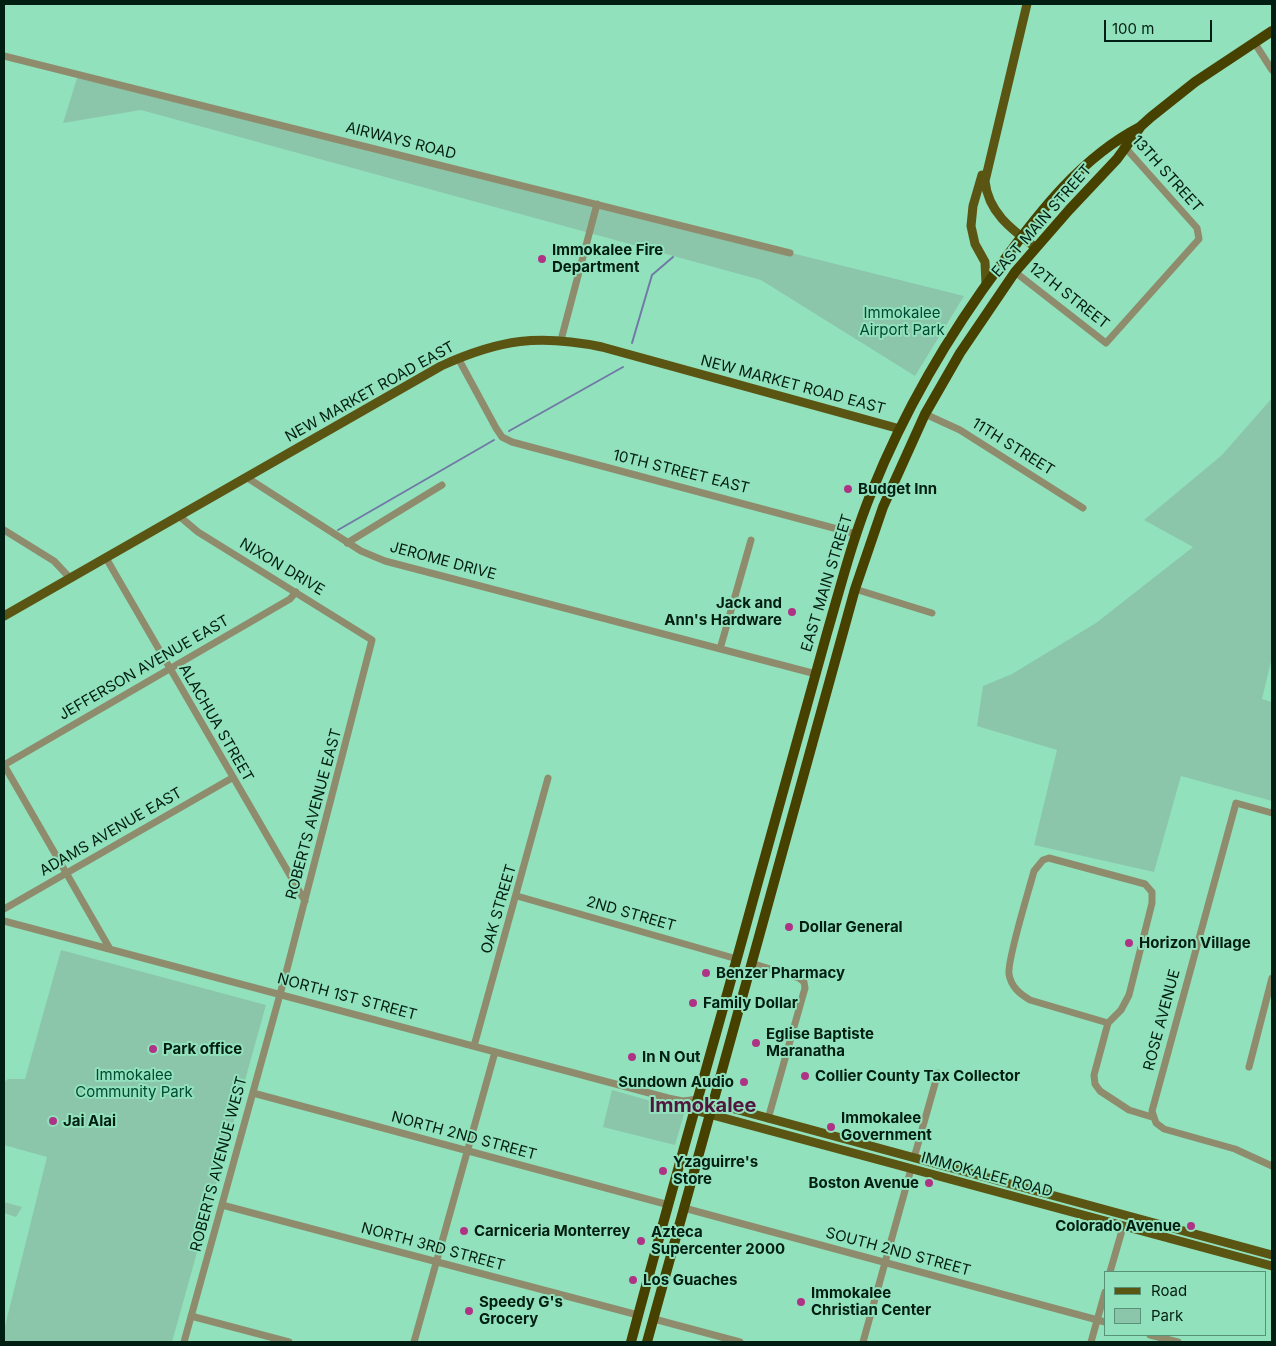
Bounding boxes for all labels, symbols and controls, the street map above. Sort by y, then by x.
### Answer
scale bar [1106,10,1214,42]
text: 100 m [1112,19,1154,38]
street label: AIRWAYS ROAD [344,119,458,163]
street label: 13TH STREET [1128,132,1206,216]
street label: EAST MAIN STREET [988,161,1096,281]
place label: Immokalee Fire Department [552,241,663,276]
marker: Immokalee Fire Department [536,253,548,265]
street label: 12TH STREET [1025,259,1113,333]
park label: Immokalee Airport Park [859,304,945,339]
street label: NEW MARKET ROAD EAST [282,338,458,446]
street label: NEW MARKET ROAD EAST [699,352,887,418]
street label: 11TH STREET [968,414,1058,480]
street label: 10TH STREET EAST [611,446,751,498]
place label: Budget Inn [858,480,937,498]
marker: Budget Inn [842,483,854,495]
street label: EAST MAIN STREET [797,512,857,654]
street label: NIXON DRIVE [236,535,328,599]
street label: JEROME DRIVE [388,538,498,584]
place label: Jack and Ann's Hardware [664,594,782,629]
marker: Jack and Ann's Hardware [786,606,798,618]
street label: JEFFERSON AVENUE EAST [56,612,232,724]
street label: ALACHUA STREET [175,661,257,785]
street label: ROBERTS AVENUE EAST [283,727,345,901]
street label: ADAMS AVENUE EAST [37,784,185,880]
street label: OAK STREET [478,862,520,956]
street label: 2ND STREET [584,893,678,935]
place label: Dollar General [799,918,903,936]
marker: Dollar General [783,921,795,933]
place label: Horizon Village [1139,934,1251,952]
marker: Horizon Village [1123,937,1135,949]
place label: Benzer Pharmacy [716,964,845,982]
marker: Benzer Pharmacy [700,967,712,979]
street label: ROSE AVENUE [1140,967,1184,1073]
street label: NORTH 1ST STREET [275,970,419,1024]
place label: Family Dollar [703,994,798,1012]
marker: Family Dollar [687,997,699,1009]
place label: Eglise Baptiste Maranatha [766,1025,874,1060]
marker: Eglise Baptiste Maranatha [750,1037,762,1049]
place label: Park office [163,1040,242,1058]
marker: Park office [147,1043,159,1055]
place label: In N Out [642,1048,700,1066]
marker: In N Out [626,1051,638,1063]
park label: Immokalee Community Park [75,1066,193,1101]
place label: Collier County Tax Collector [815,1067,1020,1085]
marker: Collier County Tax Collector [799,1070,811,1082]
place label: Sundown Audio [618,1073,734,1091]
street label: ROBERTS AVENUE WEST [187,1074,251,1254]
marker: Sundown Audio [738,1076,750,1088]
district label: Immokalee [650,1094,756,1118]
street label: NORTH 2ND STREET [389,1108,539,1164]
place label: Immokalee Government [841,1109,932,1144]
place label: Jai Alai [63,1112,116,1130]
marker: Jai Alai [47,1115,59,1127]
marker: Immokalee Government [825,1121,837,1133]
street label: IMMOKALEE ROAD [919,1149,1055,1201]
place label: Yzaguirre's Store [673,1153,758,1188]
marker: Yzaguirre's Store [657,1165,669,1177]
place label: Boston Avenue [809,1174,919,1192]
marker: Boston Avenue [923,1177,935,1189]
place label: Colorado Avenue [1055,1217,1181,1235]
street label: NORTH 3RD STREET [359,1219,507,1275]
marker: Colorado Avenue [1185,1220,1197,1232]
place label: Carniceria Monterrey [474,1222,630,1240]
place label: Azteca Supercenter 2000 [651,1223,785,1258]
street label: SOUTH 2ND STREET [823,1224,973,1280]
marker: Carniceria Monterrey [458,1225,470,1237]
marker: Azteca Supercenter 2000 [635,1235,647,1247]
place label: Los Guaches [643,1271,737,1289]
legend [1104,1271,1266,1336]
marker: Los Guaches [627,1274,639,1286]
text: Road [1151,1281,1187,1300]
place label: Immokalee Christian Center [811,1284,931,1319]
place label: Speedy G's Grocery [479,1293,563,1328]
marker: Immokalee Christian Center [795,1296,807,1308]
marker: Speedy G's Grocery [463,1305,475,1317]
text: Park [1151,1306,1183,1325]

